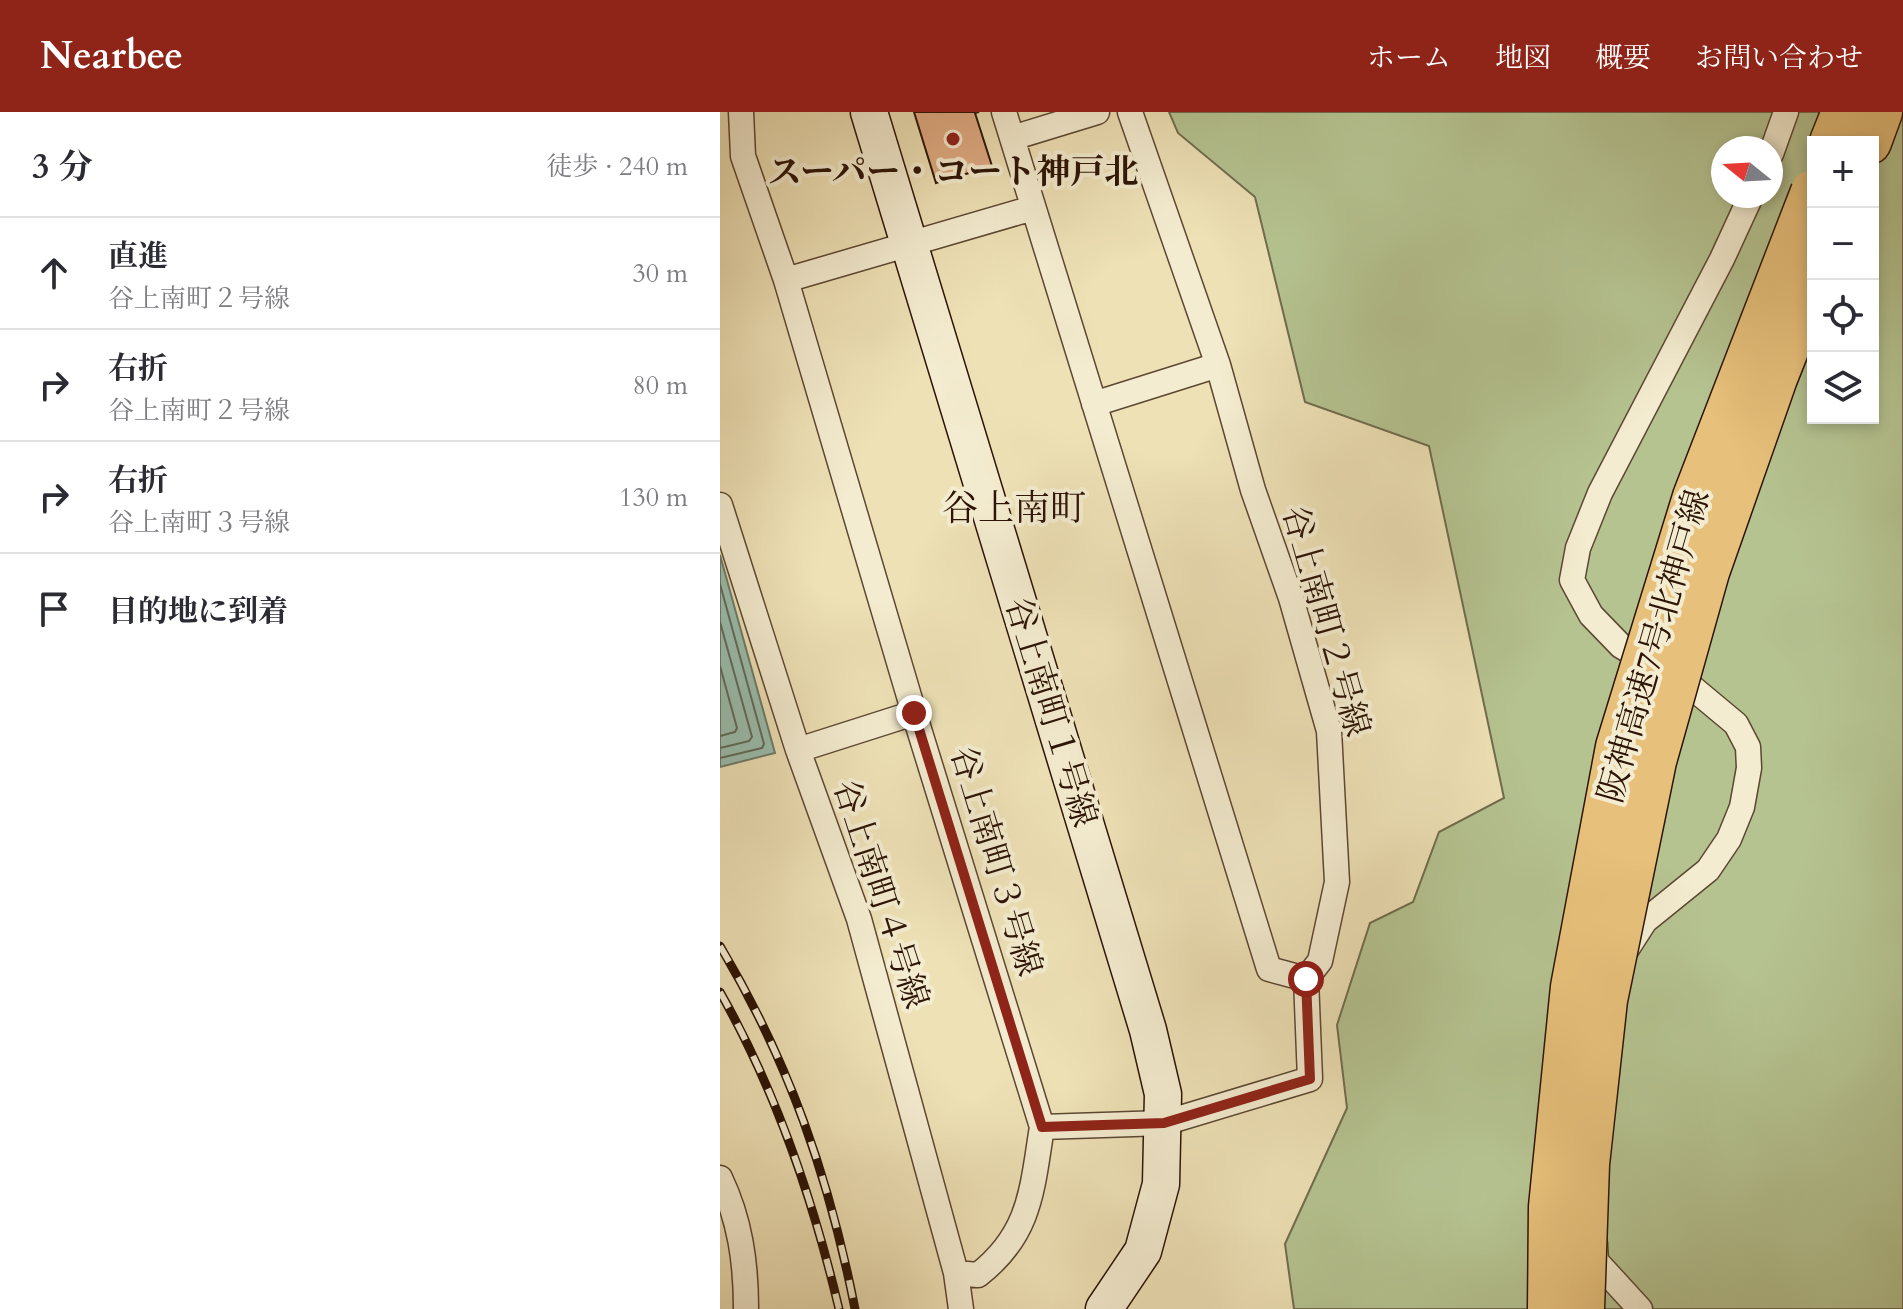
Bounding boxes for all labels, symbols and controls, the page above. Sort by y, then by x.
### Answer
text: Nearbee [40,30,183,82]
text: ホーム [1367,39,1451,77]
text: 地図 [1495,39,1551,77]
text: 概要 [1595,39,1651,77]
text: お問い合わせ [1695,39,1863,77]
marker: スーパー・コート神戸北 [944,130,962,148]
north arrow [1711,136,1783,208]
map controls [1807,136,1879,424]
button: + [1807,136,1879,208]
text: 3 分 [32,144,93,190]
text: 徒歩 · 240 m [547,149,688,184]
place label: スーパー・コート神戸北 [768,149,1138,195]
button: − [1807,208,1879,280]
text: 直進 [108,236,168,277]
icon: ahead [32,251,76,295]
text: 30 m [632,256,688,291]
button: locate [1807,280,1879,352]
text: 谷上南町２号線 [108,281,290,316]
text: 右折 [108,348,168,389]
button: layers [1807,352,1879,424]
icon: right [32,363,76,407]
text: 80 m [632,368,688,403]
text: 谷上南町２号線 [108,393,290,428]
text: 右折 [108,460,168,501]
icon: right [32,475,76,519]
text: 130 m [619,480,688,515]
district label: 谷上南町 [942,484,1086,533]
street label: 阪神高速7号北神戸線 [1587,484,1721,808]
street label: 谷上南町２号線 [1271,500,1381,742]
text: 谷上南町３号線 [108,505,290,540]
icon: arrive [32,587,76,631]
text: 目的地に到着 [108,591,288,632]
street label: 谷上南町１号線 [994,591,1108,833]
route end [896,695,932,731]
street label: 谷上南町３号線 [939,740,1053,982]
street label: 谷上南町４号線 [822,774,940,1014]
route start [1288,961,1324,997]

